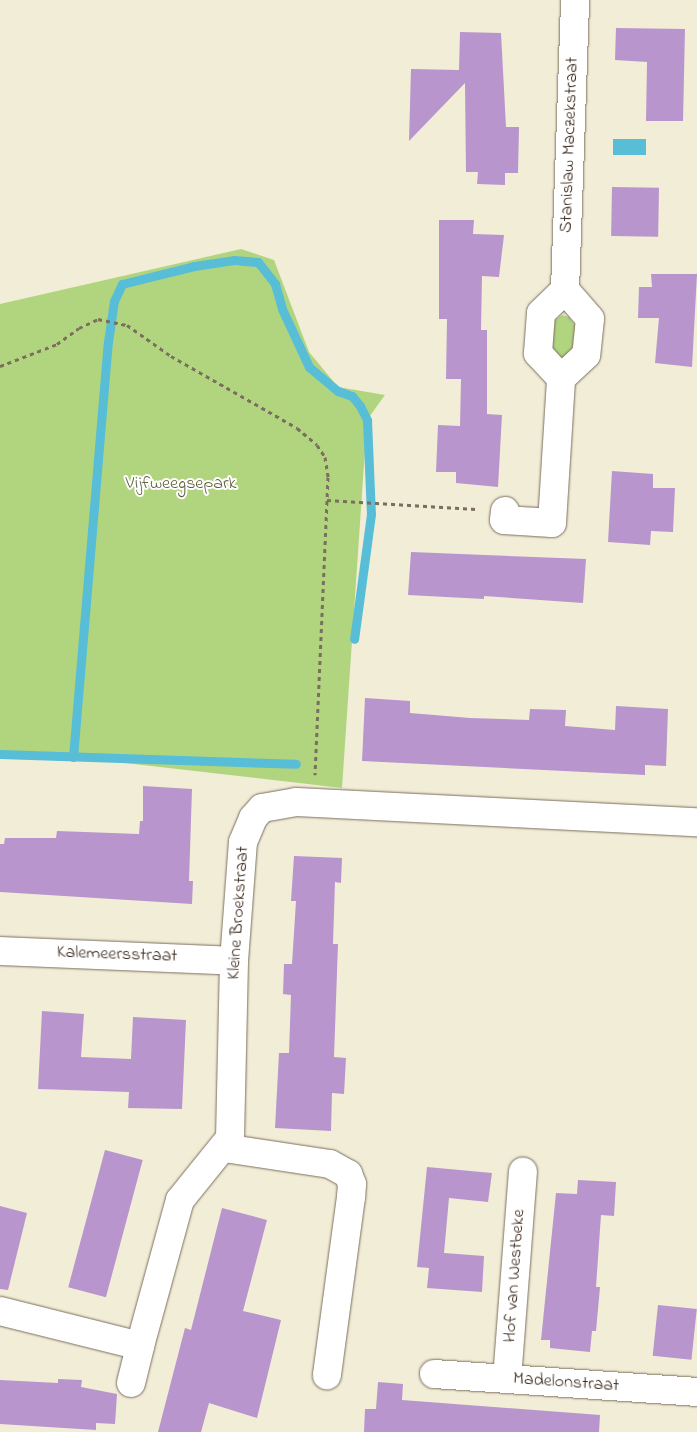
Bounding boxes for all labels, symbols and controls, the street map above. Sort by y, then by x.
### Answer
street label: Stanislaw Maczekstraat [556,57,584,233]
park label: Vijfweegsepark [126,473,236,495]
street label: Kleine Broekstraat [224,846,254,980]
street label: Kalemeersstraat [56,942,178,968]
street label: Hof van Westbeke [500,1209,530,1343]
street label: Madelonstraat [512,1369,620,1397]

